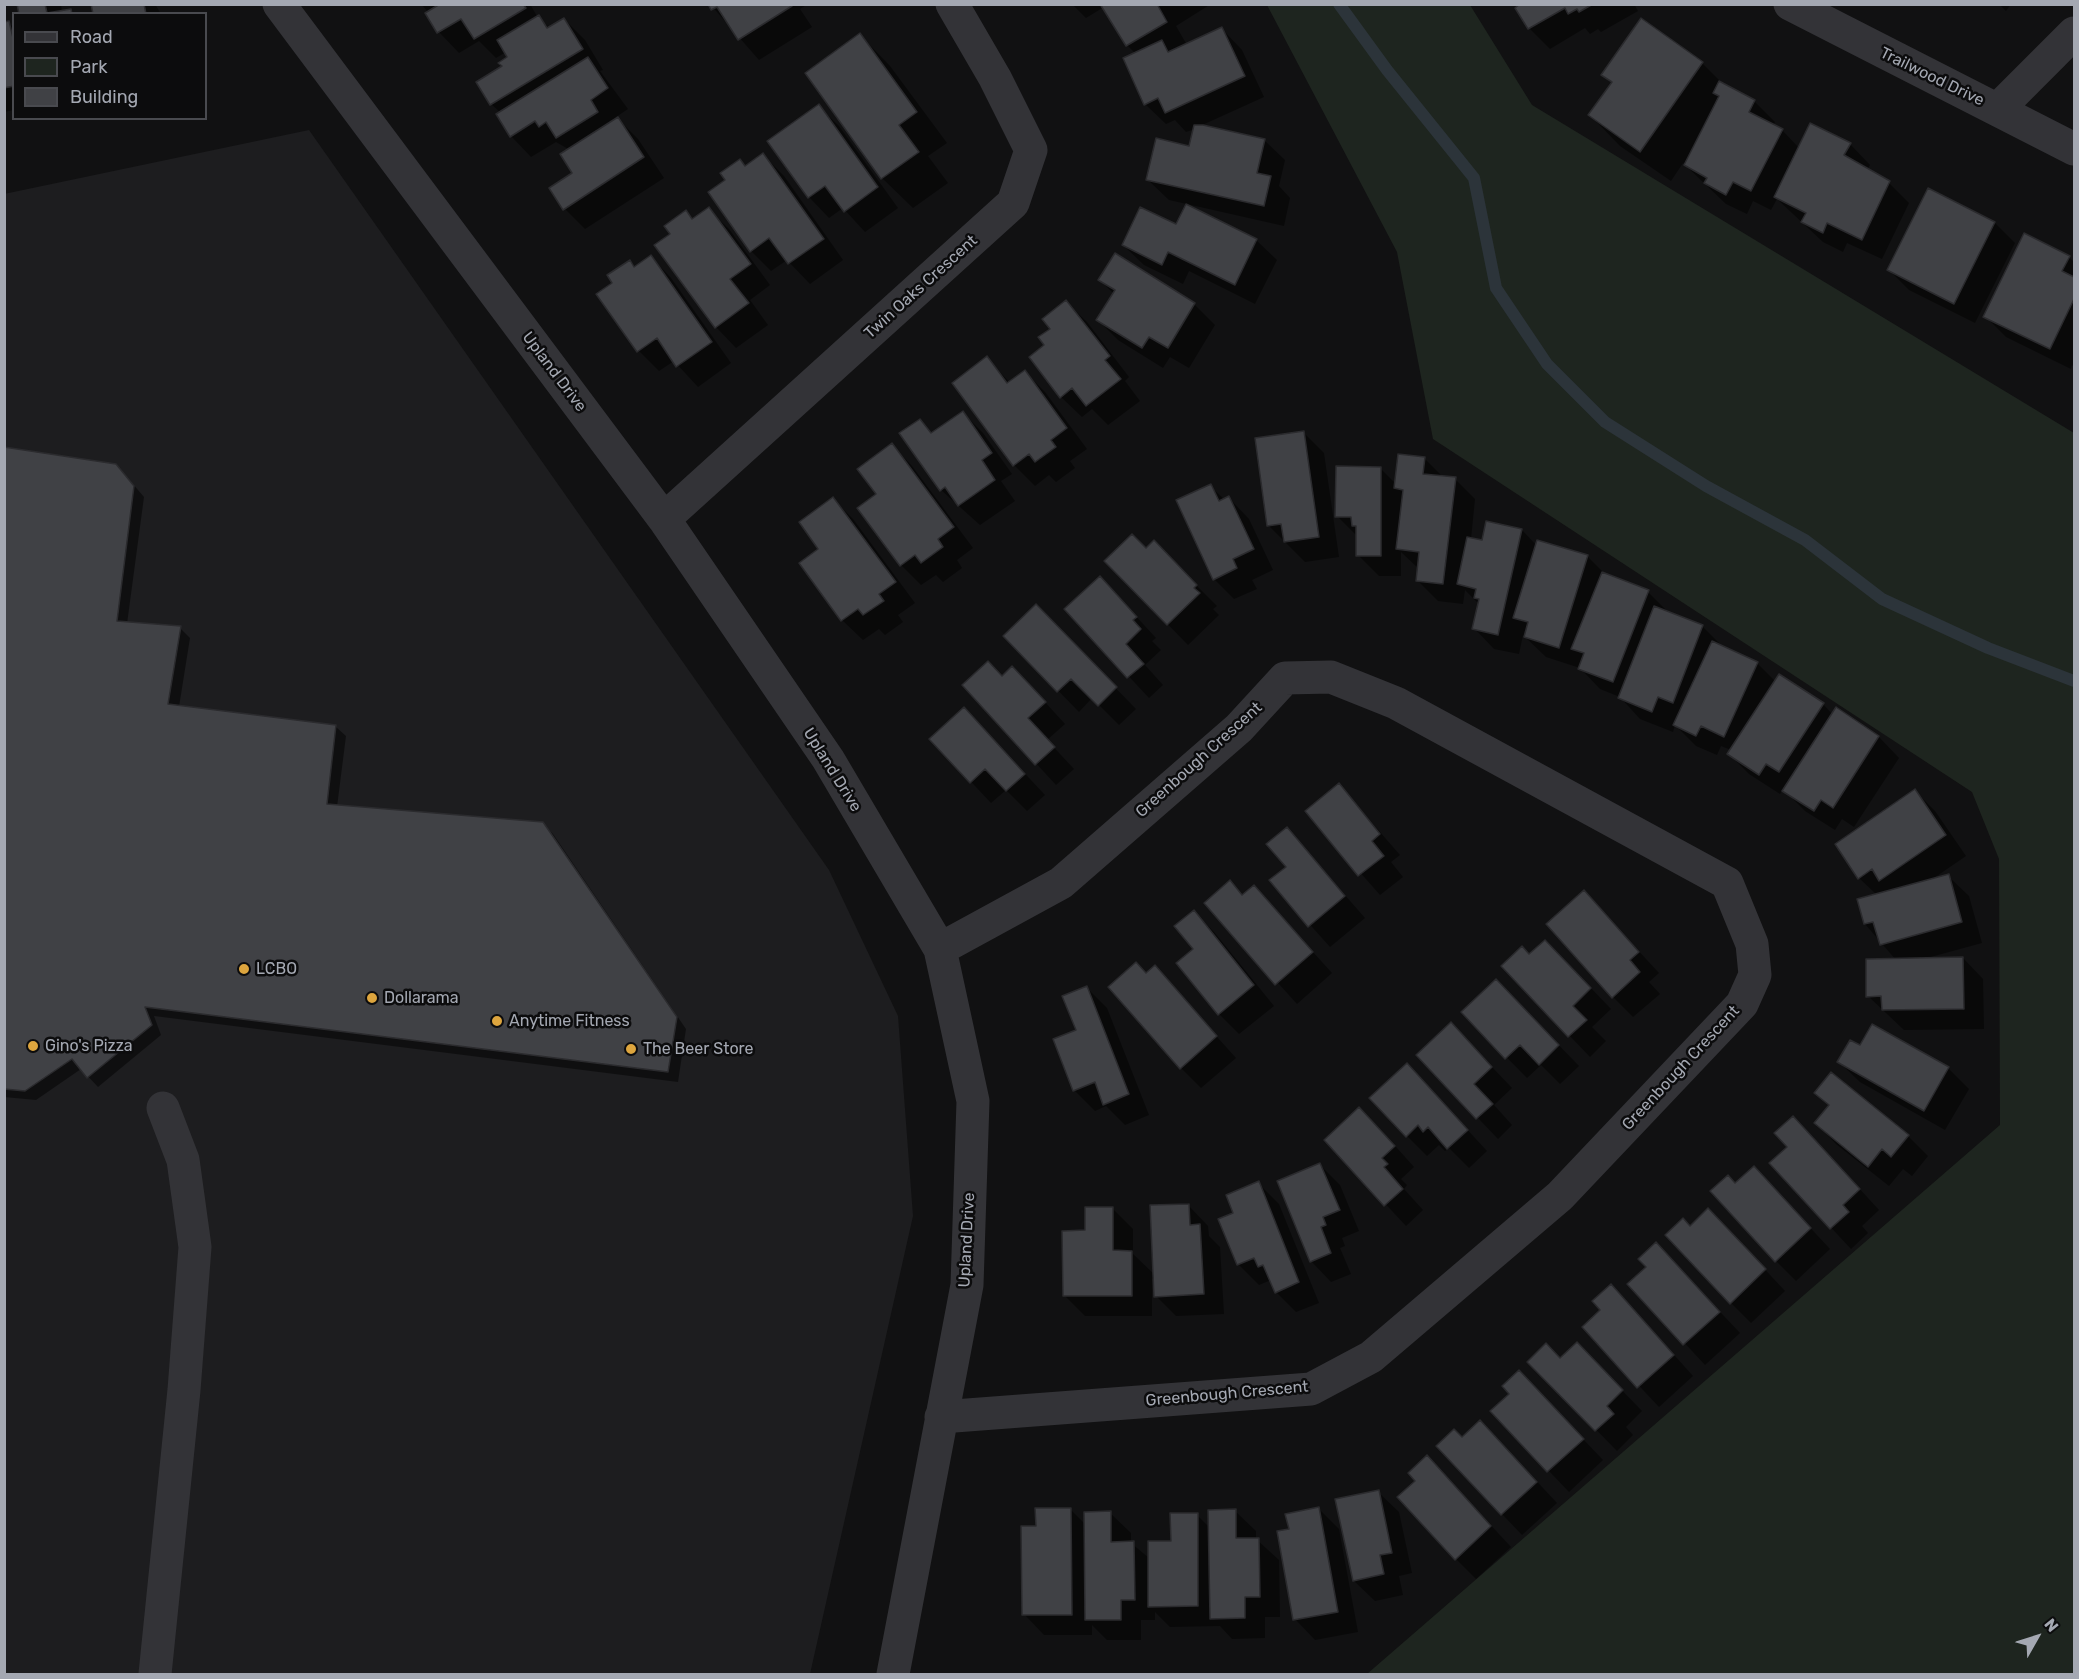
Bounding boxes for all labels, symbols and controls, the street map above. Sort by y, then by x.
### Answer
legend [12,12,207,120]
text: Road [70,26,113,48]
street label: Trailwood Drive [1877,44,1987,110]
text: Park [70,56,107,78]
text: Building [70,86,138,108]
street label: Twin Oaks Crescent [860,231,982,343]
street label: Upland Drive [518,328,590,416]
street label: Greenbough Crescent [1132,698,1266,822]
street label: Upland Drive [799,725,865,815]
place label: LCBO [256,959,297,979]
marker: LCBO [237,962,251,976]
place label: Dollarama [384,988,459,1008]
marker: Dollarama [365,991,379,1005]
street label: Greenbough Crescent [1618,1002,1744,1134]
place label: Anytime Fitness [509,1011,630,1031]
marker: Anytime Fitness [490,1014,504,1028]
place label: Gino's Pizza [45,1036,133,1056]
marker: Gino's Pizza [26,1039,40,1053]
place label: The Beer Store [643,1039,753,1059]
marker: The Beer Store [624,1042,638,1056]
street label: Upland Drive [955,1192,979,1288]
street label: Greenbough Crescent [1145,1377,1309,1411]
north arrow [2007,1607,2067,1667]
text: N [2040,1615,2062,1636]

